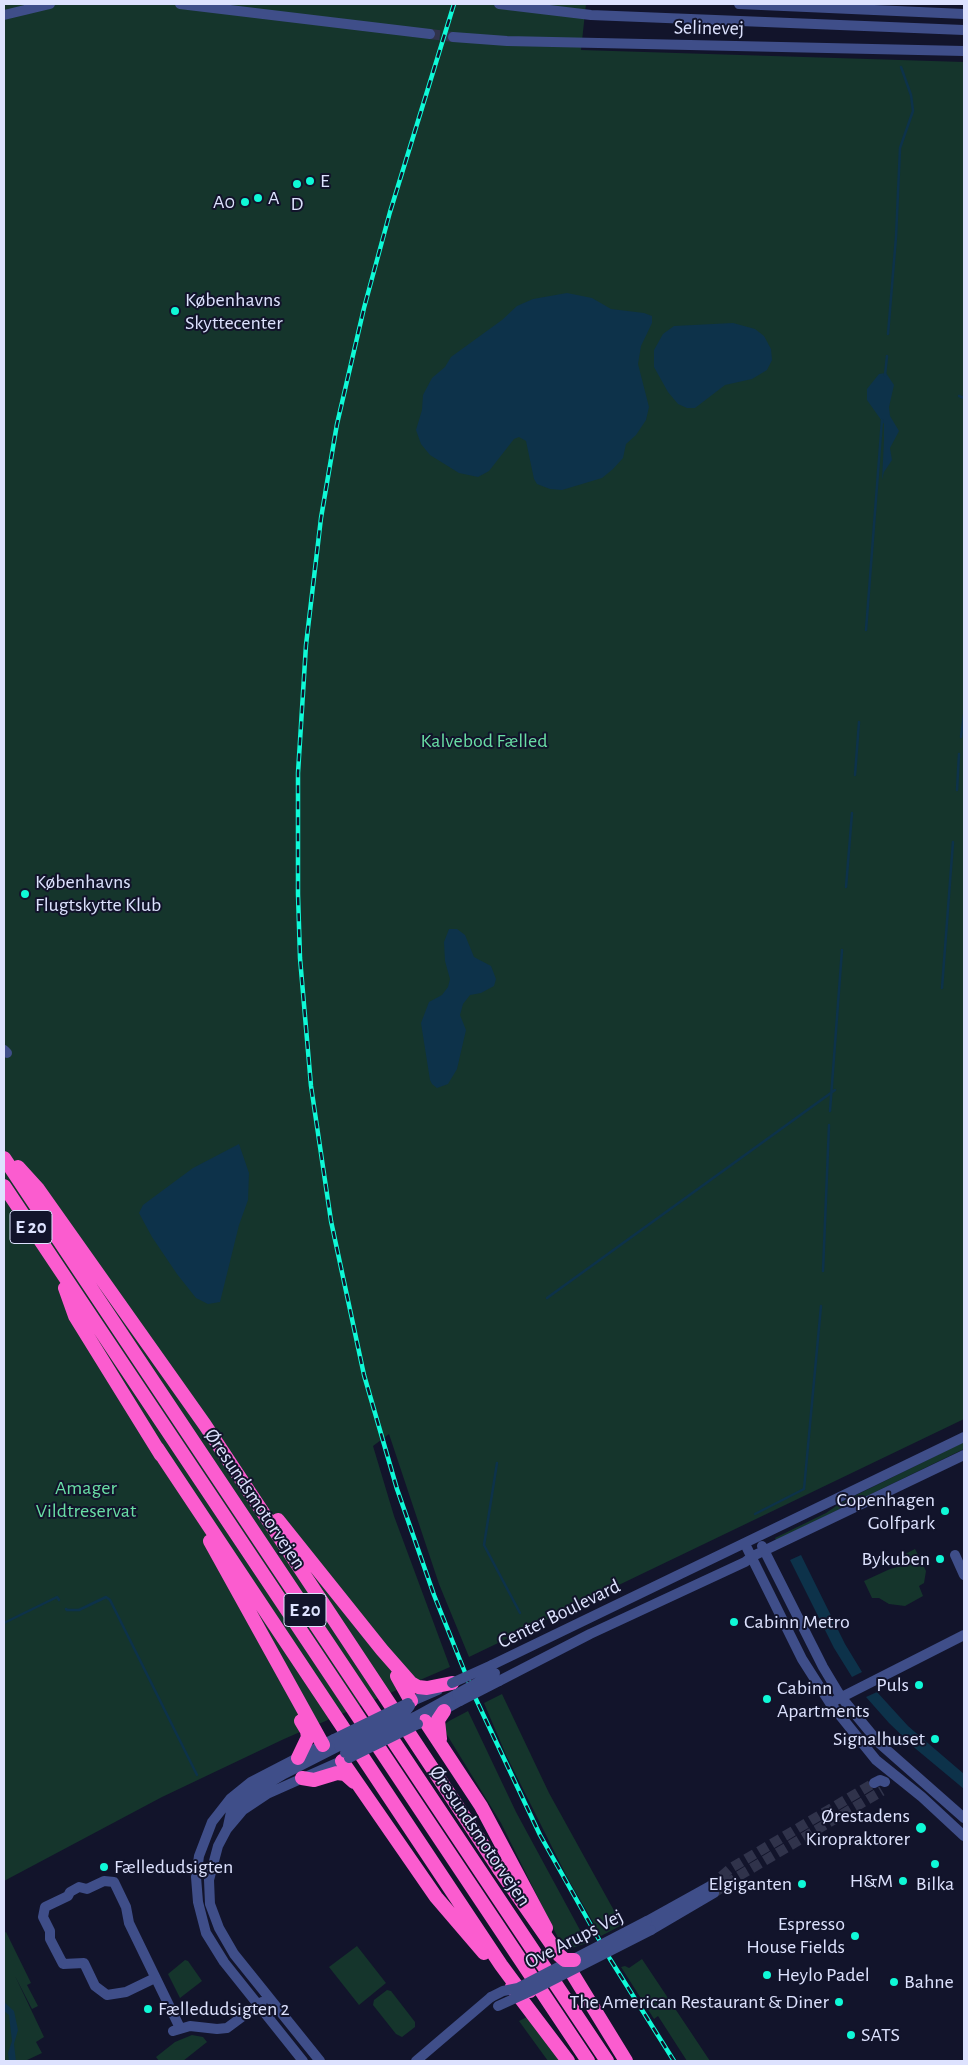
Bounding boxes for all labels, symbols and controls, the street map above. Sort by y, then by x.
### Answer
street label: Selinevej [674,15,744,41]
place label: E [320,169,330,193]
marker: E [304,175,316,187]
marker: D [291,178,303,190]
place label: A [268,186,280,210]
place label: A0 [213,190,235,214]
marker: A [252,192,264,204]
place label: D [291,192,303,216]
marker: A0 [239,196,251,208]
place label: Københavns Skyttecenter [185,288,283,335]
marker: Københavns Skyttecenter [169,305,181,317]
park label: Kalvebod Fælled [420,729,548,753]
place label: Københavns Flugtskytte Klub [35,870,161,917]
marker: Københavns Flugtskytte Klub [19,888,31,900]
road number: E 20 [10,1210,52,1244]
street label: Øresundsmotorvejen [199,1424,311,1574]
park label: Amager Vildtreservat [36,1476,136,1523]
place label: Copenhagen Golfpark [837,1488,935,1535]
marker: Copenhagen Golfpark [939,1505,951,1517]
place label: Bykuben [862,1547,930,1571]
marker: Bykuben [934,1553,946,1565]
street label: Center Boulevard [494,1574,624,1654]
road number: E 20 [284,1594,326,1626]
place label: Cabinn Metro [744,1610,850,1634]
marker: Cabinn Metro [728,1616,740,1628]
place label: Puls [876,1673,909,1697]
place label: Cabinn Apartments [777,1676,870,1723]
marker: Puls [913,1679,925,1691]
marker: Cabinn Apartments [761,1693,773,1705]
place label: Signalhuset [833,1727,925,1751]
marker: Signalhuset [929,1733,941,1745]
street label: Øresundsmotorvejen [424,1761,536,1911]
place label: Ørestadens Kiropraktorer [806,1804,910,1851]
marker: Ørestadens Kiropraktorer [914,1821,928,1835]
place label: Fælledudsigten [114,1855,233,1879]
marker: Bilka [929,1858,941,1870]
marker: Fælledudsigten [98,1861,110,1873]
place label: H&M [850,1869,893,1893]
place label: Elgiganten [708,1872,792,1896]
place label: Bilka [916,1872,954,1896]
marker: H&M [897,1875,909,1887]
marker: Elgiganten [796,1878,808,1890]
street label: Ove Arups Vej [521,1904,627,1974]
place label: Espresso House Fields [746,1912,845,1959]
marker: Espresso House Fields [849,1930,861,1942]
place label: Heylo Padel [777,1963,870,1987]
marker: Heylo Padel [761,1969,773,1981]
place label: Bahne [904,1970,954,1994]
marker: Bahne [888,1976,900,1988]
place label: The American Restaurant & Diner [570,1990,829,2014]
marker: The American Restaurant & Diner [833,1996,845,2008]
place label: Fælledudsigten 2 [158,1997,290,2021]
marker: Fælledudsigten 2 [142,2003,154,2015]
place label: SATS [861,2023,900,2047]
marker: SATS [845,2029,857,2041]

